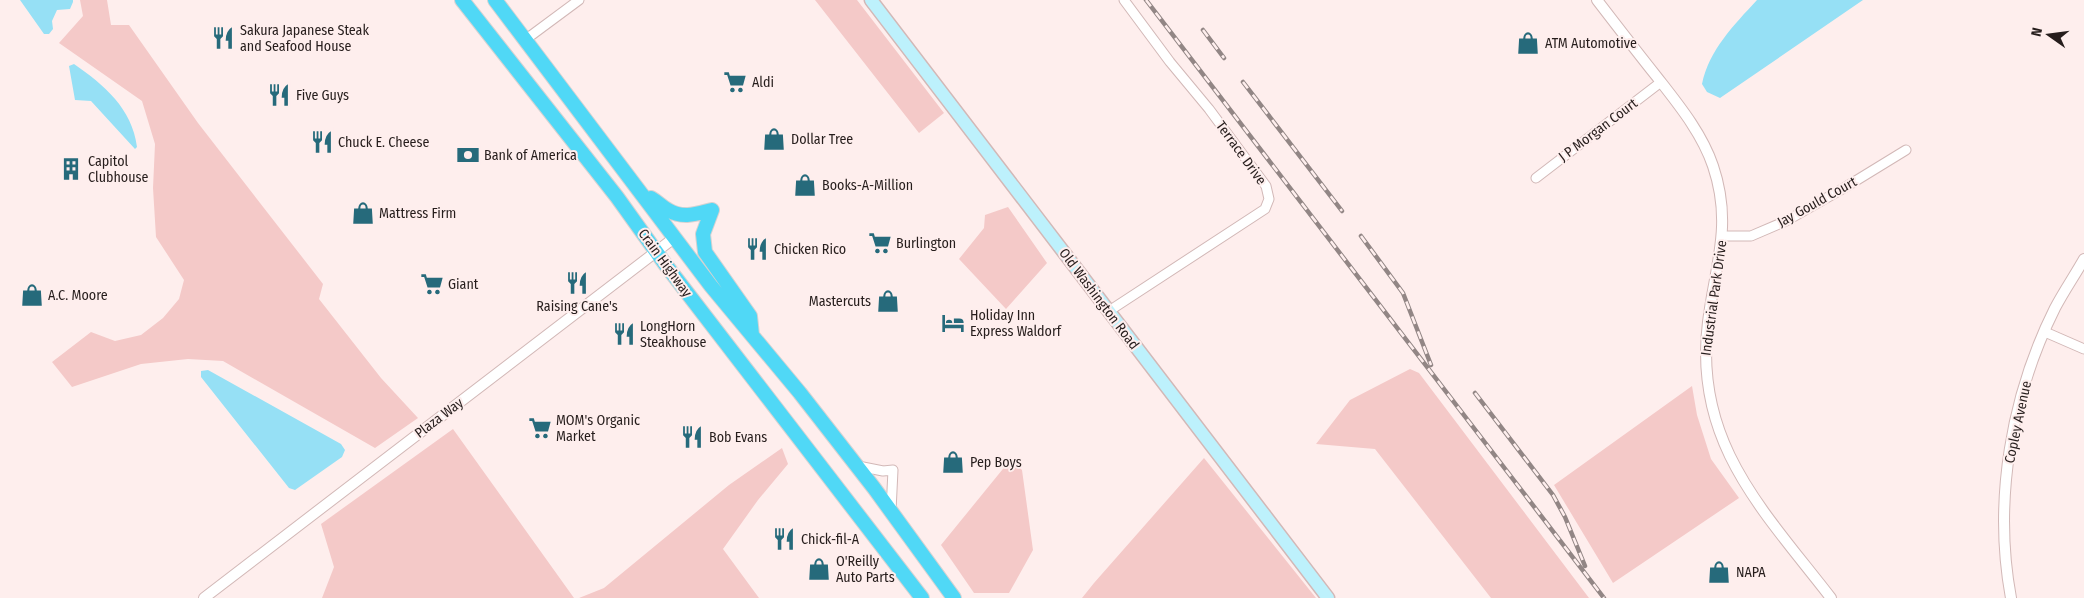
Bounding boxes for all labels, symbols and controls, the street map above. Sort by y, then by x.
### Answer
north arrow [2024,10,2074,60]
place label: Sakura Japanese Steak and Seafood House [240,22,369,55]
restaurant icon: Sakura Japanese Steak and Seafood House [210,25,236,51]
text: N [2028,26,2046,38]
shop icon: ATM Automotive [1515,30,1541,56]
place label: ATM Automotive [1545,35,1637,52]
supermarket icon: Aldi [722,69,748,95]
place label: Aldi [752,74,774,91]
restaurant icon: Five Guys [266,82,292,108]
place label: Five Guys [296,87,349,104]
street label: J P Morgan Court [1555,95,1641,165]
street label: Terrace Drive [1212,118,1270,188]
shop icon: Dollar Tree [761,126,787,152]
restaurant icon: Chuck E. Cheese [309,129,335,155]
place label: Dollar Tree [791,131,853,148]
place label: Chuck E. Cheese [338,134,429,151]
bank icon: Bank of America [455,142,481,168]
place label: Bank of America [484,147,577,164]
place label: Capitol Clubhouse [88,153,148,186]
building icon: Capitol Clubhouse [58,156,84,182]
shop icon: Books-A-Million [792,172,818,198]
street label: Jay Gould Court [1774,173,1860,231]
place label: Books-A-Million [822,177,913,194]
shop icon: Mattress Firm [350,200,376,226]
place label: Mattress Firm [379,205,456,222]
street label: Crain Highway [635,226,696,301]
supermarket icon: Burlington [867,230,893,256]
place label: Burlington [896,235,956,252]
restaurant icon: Chicken Rico [744,236,770,262]
street label: Industrial Park Drive [1697,239,1731,357]
place label: Chicken Rico [774,241,846,258]
street label: Old Washington Road [1055,245,1143,353]
restaurant icon: Raising Cane's [564,270,590,296]
supermarket icon: Giant [419,271,445,297]
place label: Giant [448,276,479,293]
shop icon: A.C. Moore [19,282,45,308]
place label: A.C. Moore [48,287,108,304]
shop icon: Mastercuts [875,288,901,314]
place label: Mastercuts [809,293,871,310]
place label: Raising Cane's [536,298,618,315]
place label: Holiday Inn Express Waldorf [970,307,1063,340]
hotel icon: Holiday Inn Express Waldorf [940,310,966,336]
place label: LongHorn Steakhouse [640,318,707,351]
restaurant icon: LongHorn Steakhouse [611,321,637,347]
street label: Copley Avenue [2001,379,2035,465]
street label: Plaza Way [411,394,467,442]
place label: MOM's Organic Market [556,412,640,445]
supermarket icon: MOM's Organic Market [527,415,553,441]
restaurant icon: Bob Evans [679,424,705,450]
place label: Bob Evans [709,429,767,446]
shop icon: Pep Boys [940,449,966,475]
place label: Pep Boys [970,454,1022,471]
restaurant icon: Chick-fil-A [771,526,797,552]
place label: Chick-fil-A [801,531,860,548]
place label: O'Reilly Auto Parts [836,553,895,586]
shop icon: O'Reilly Auto Parts [806,556,832,582]
shop icon: NAPA [1706,559,1732,585]
place label: NAPA [1736,564,1766,581]

